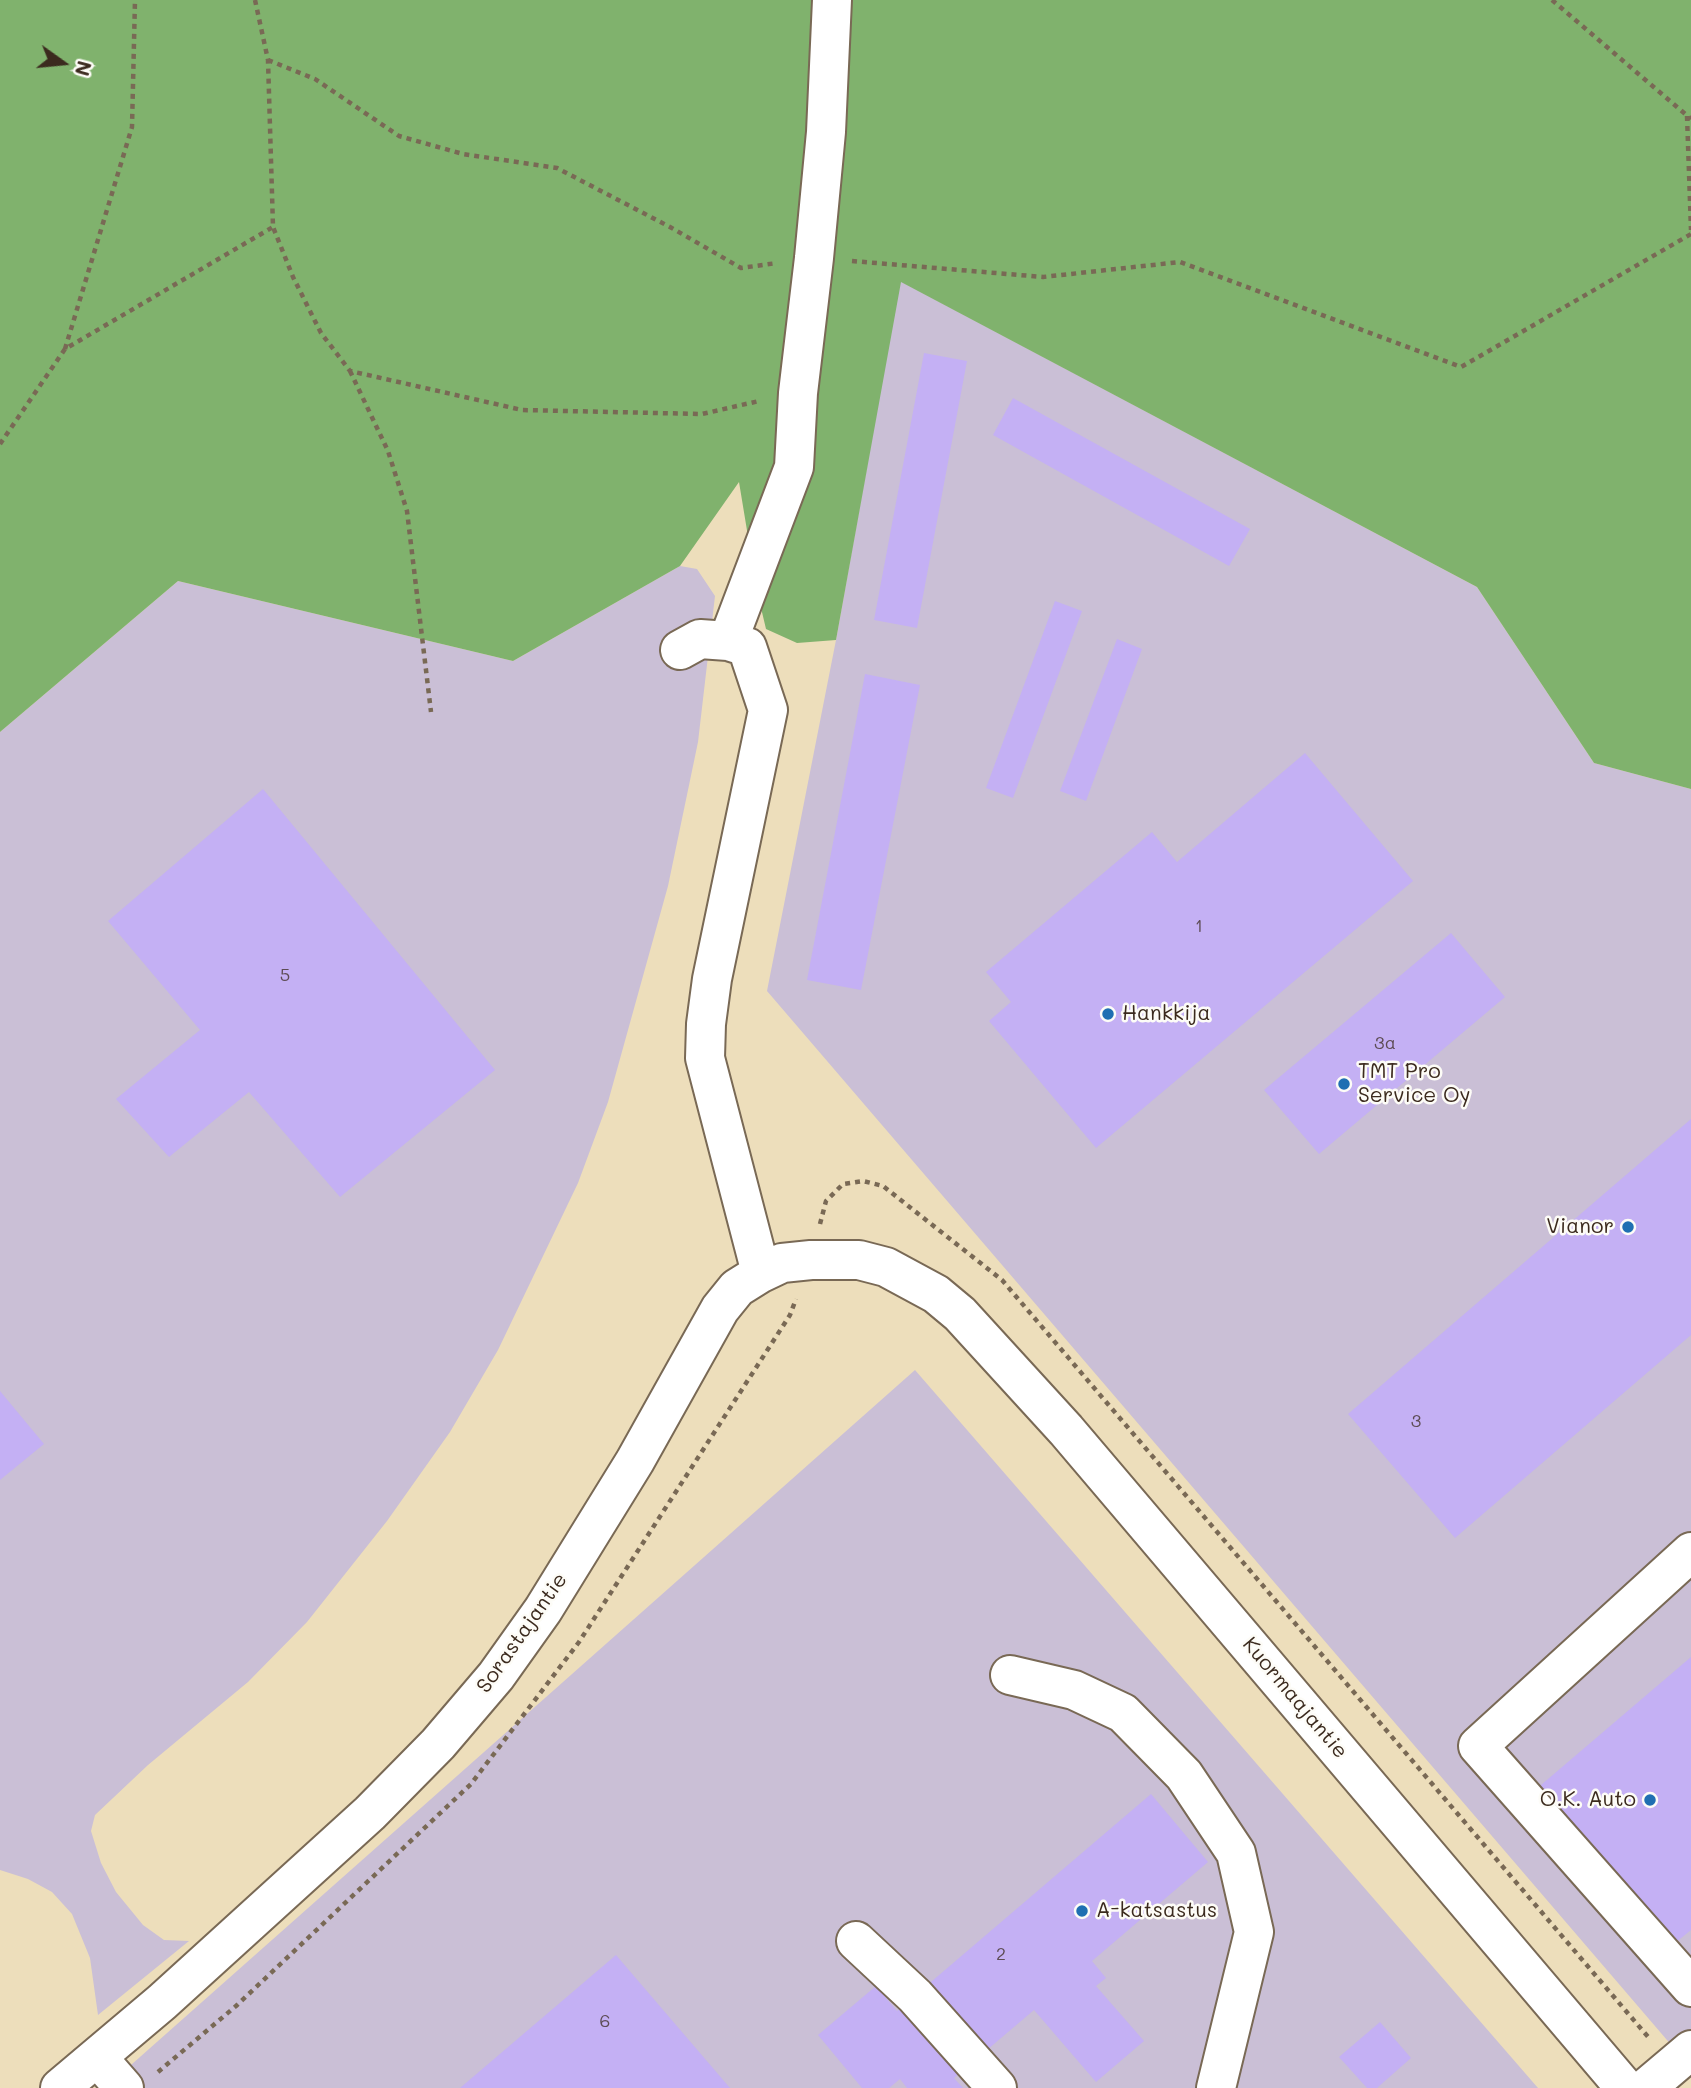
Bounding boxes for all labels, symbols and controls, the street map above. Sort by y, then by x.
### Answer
north arrow [28,28,98,98]
text: N [70,58,98,79]
house number: 1 [1195,915,1203,937]
house number: 5 [280,964,290,986]
place label: Hankkija [1122,1001,1211,1027]
marker: Hankkija [1100,1006,1116,1022]
house number: 3a [1374,1032,1396,1054]
place label: TMT Pro Service Oy [1358,1059,1471,1109]
marker: TMT Pro Service Oy [1336,1076,1352,1092]
place label: Vianor [1546,1214,1614,1240]
marker: Vianor [1620,1219,1636,1235]
house number: 3 [1411,1410,1421,1432]
street label: Sorastajantie [471,1568,573,1698]
street label: Kuormaajantie [1237,1632,1353,1764]
place label: O.K. Auto [1540,1787,1636,1813]
marker: O.K. Auto [1642,1792,1658,1808]
place label: A-katsastus [1096,1898,1217,1924]
marker: A-katsastus [1074,1903,1090,1919]
house number: 2 [996,1943,1006,1965]
house number: 6 [600,2010,610,2032]

